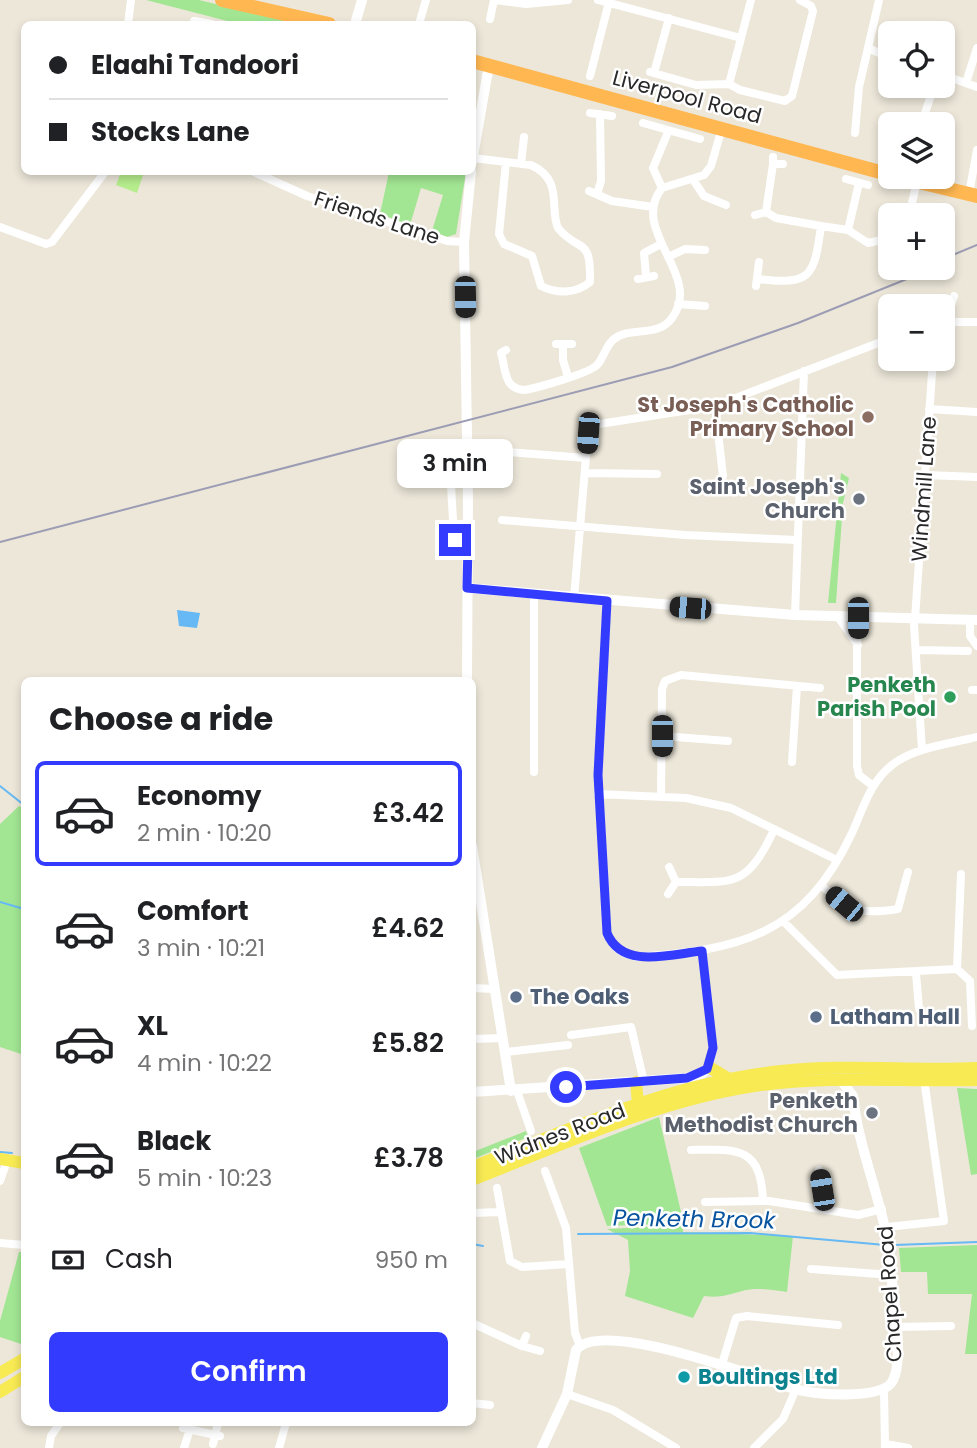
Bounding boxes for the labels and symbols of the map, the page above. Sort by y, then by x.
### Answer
street label: Liverpool Road [609,63,765,130]
street label: Friends Lane [311,184,444,251]
car [455,276,476,318]
place label: St Joseph's Catholic Primary School [637,390,854,443]
marker: St Joseph's Catholic Primary School [860,409,876,425]
car [577,411,600,455]
street label: Windmill Lane [904,415,943,563]
callout: 3 min [397,438,513,488]
place label: Saint Joseph's Church [690,472,845,525]
marker: Saint Joseph's Church [851,491,867,507]
route end [439,524,471,556]
car [669,596,712,620]
car [848,597,869,639]
place label: Penketh Parish Pool [817,670,936,723]
marker: Penketh Parish Pool [942,689,958,705]
car [652,715,673,757]
car [822,882,867,926]
place label: The Oaks [530,982,629,1011]
marker: The Oaks [508,989,524,1005]
place label: Latham Hall [830,1002,960,1031]
marker: Latham Hall [808,1009,824,1025]
route start [550,1071,582,1103]
place label: Penketh Methodist Church [664,1086,858,1139]
street label: Widnes Road [490,1095,629,1172]
marker: Penketh Methodist Church [864,1105,880,1121]
car [809,1168,836,1212]
water label: Penketh Brook [613,1202,777,1236]
street label: Chapel Road [870,1225,909,1363]
place label: Boultings Ltd [698,1362,838,1391]
marker: Boultings Ltd [676,1369,692,1385]

